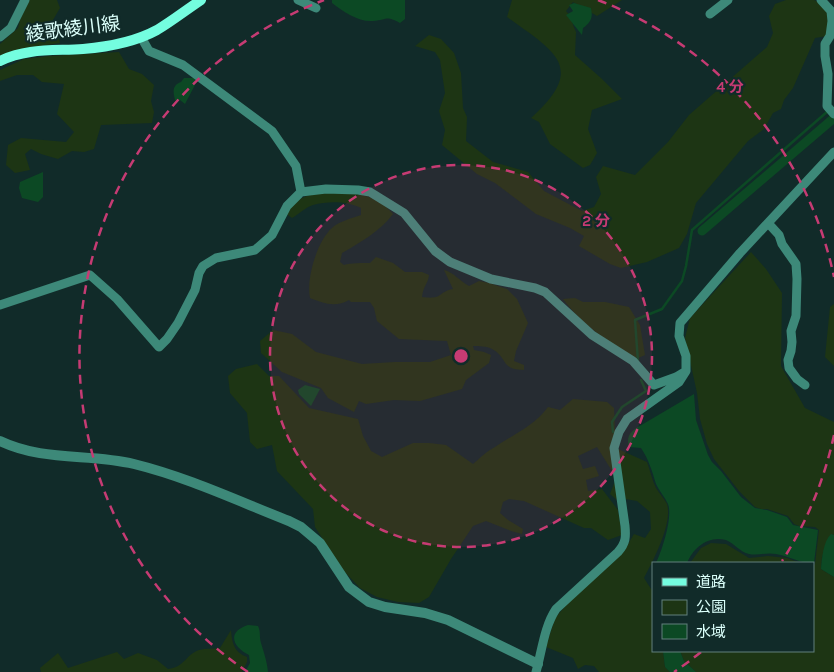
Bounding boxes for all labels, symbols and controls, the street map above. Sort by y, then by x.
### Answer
street label: 綾歌綾川線 [25,12,121,46]
text: 4 分 [716,78,744,96]
text: 2 分 [582,212,610,230]
centre of rings [452,347,470,365]
legend [652,562,814,652]
text: 道路 [696,573,726,591]
text: 公園 [696,598,726,616]
text: 水域 [696,623,726,641]

